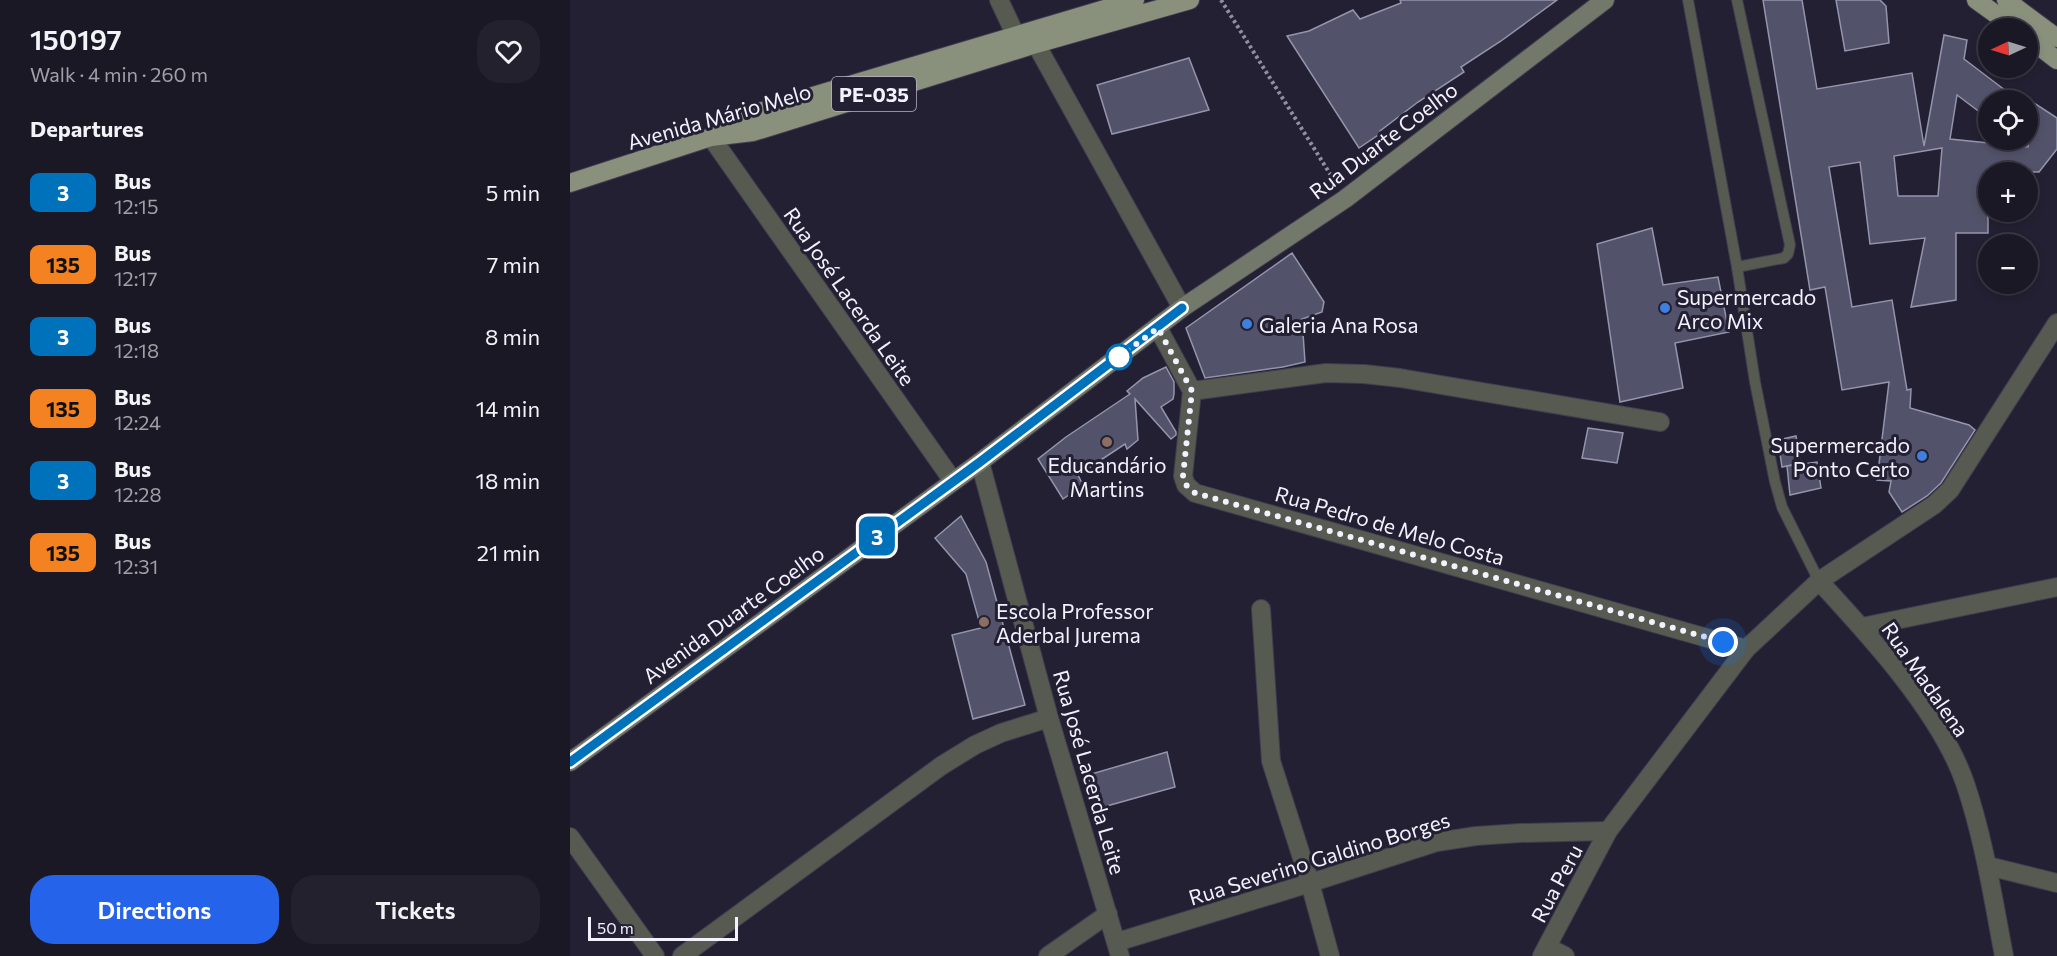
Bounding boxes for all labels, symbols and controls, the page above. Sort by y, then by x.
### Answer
north arrow [1978,18,2038,78]
map controls [1978,18,2038,294]
button: heart [477,20,540,83]
text: 150197 [30,22,122,56]
text: Walk · 4 min · 260 m [30,62,208,86]
street label: Rua Duarte Coelho [1304,76,1462,204]
road number: PE-035 [832,77,916,111]
street label: Avenida Mário Melo [624,78,814,154]
button: locate [1978,90,2038,150]
text: Departures [30,115,144,142]
button: + [1978,162,2038,222]
text: Bus [114,167,151,194]
text: 5 min [486,179,540,206]
text: 3 [57,180,69,205]
text: 12:15 [114,194,158,218]
street label: Rua José Lacerda Leite [779,202,921,390]
button: − [1978,234,2038,294]
text: Bus [114,239,151,266]
text: 7 min [487,251,540,278]
text: 135 [46,252,80,277]
text: 12:17 [114,266,157,290]
place label: Supermercado Arco Mix [1677,284,1816,333]
marker: Supermercado Arco Mix [1658,301,1672,315]
text: Bus [114,311,151,338]
place label: Galeria Ana Rosa [1259,312,1418,337]
marker: Galeria Ana Rosa [1240,317,1254,331]
text: 8 min [485,323,540,350]
text: 3 [57,324,69,349]
text: 12:18 [114,338,159,362]
unlabelled marker [1106,344,1132,370]
text: Bus [114,383,151,410]
text: 14 min [476,395,540,422]
text: 135 [46,396,80,421]
text: 12:24 [114,410,161,434]
place label: Supermercado Ponto Certo [1771,432,1910,481]
marker: Educandário Martins [1100,435,1114,449]
marker: Supermercado Ponto Certo [1915,449,1929,463]
place label: Educandário Martins [1047,452,1167,501]
text: Bus [114,455,151,482]
text: 18 min [476,467,540,494]
text: 3 [57,468,69,493]
street label: Rua Pedro de Melo Costa [1272,480,1508,570]
text: 12:28 [114,482,162,506]
line badge: 3 [858,516,896,556]
text: 3 [871,524,883,549]
text: Bus [114,527,151,554]
text: 21 min [477,539,540,566]
text: 135 [46,540,80,565]
street label: Avenida Duarte Coelho [638,540,828,688]
text: 12:31 [114,554,158,578]
place label: Escola Professor Aderbal Jurema [996,598,1154,647]
marker: Escola Professor Aderbal Jurema [977,615,991,629]
street label: Rua Madalena [1877,617,1975,741]
your location [1708,627,1738,657]
street label: Rua José Lacerda Leite [1049,667,1131,877]
street label: Rua Severino Galdino Borges [1185,806,1453,910]
street label: Rua Peru [1525,840,1587,926]
button: Directions [30,875,279,944]
button: Tickets [291,875,540,944]
scale bar [588,914,738,942]
text: 50 m [597,918,634,937]

